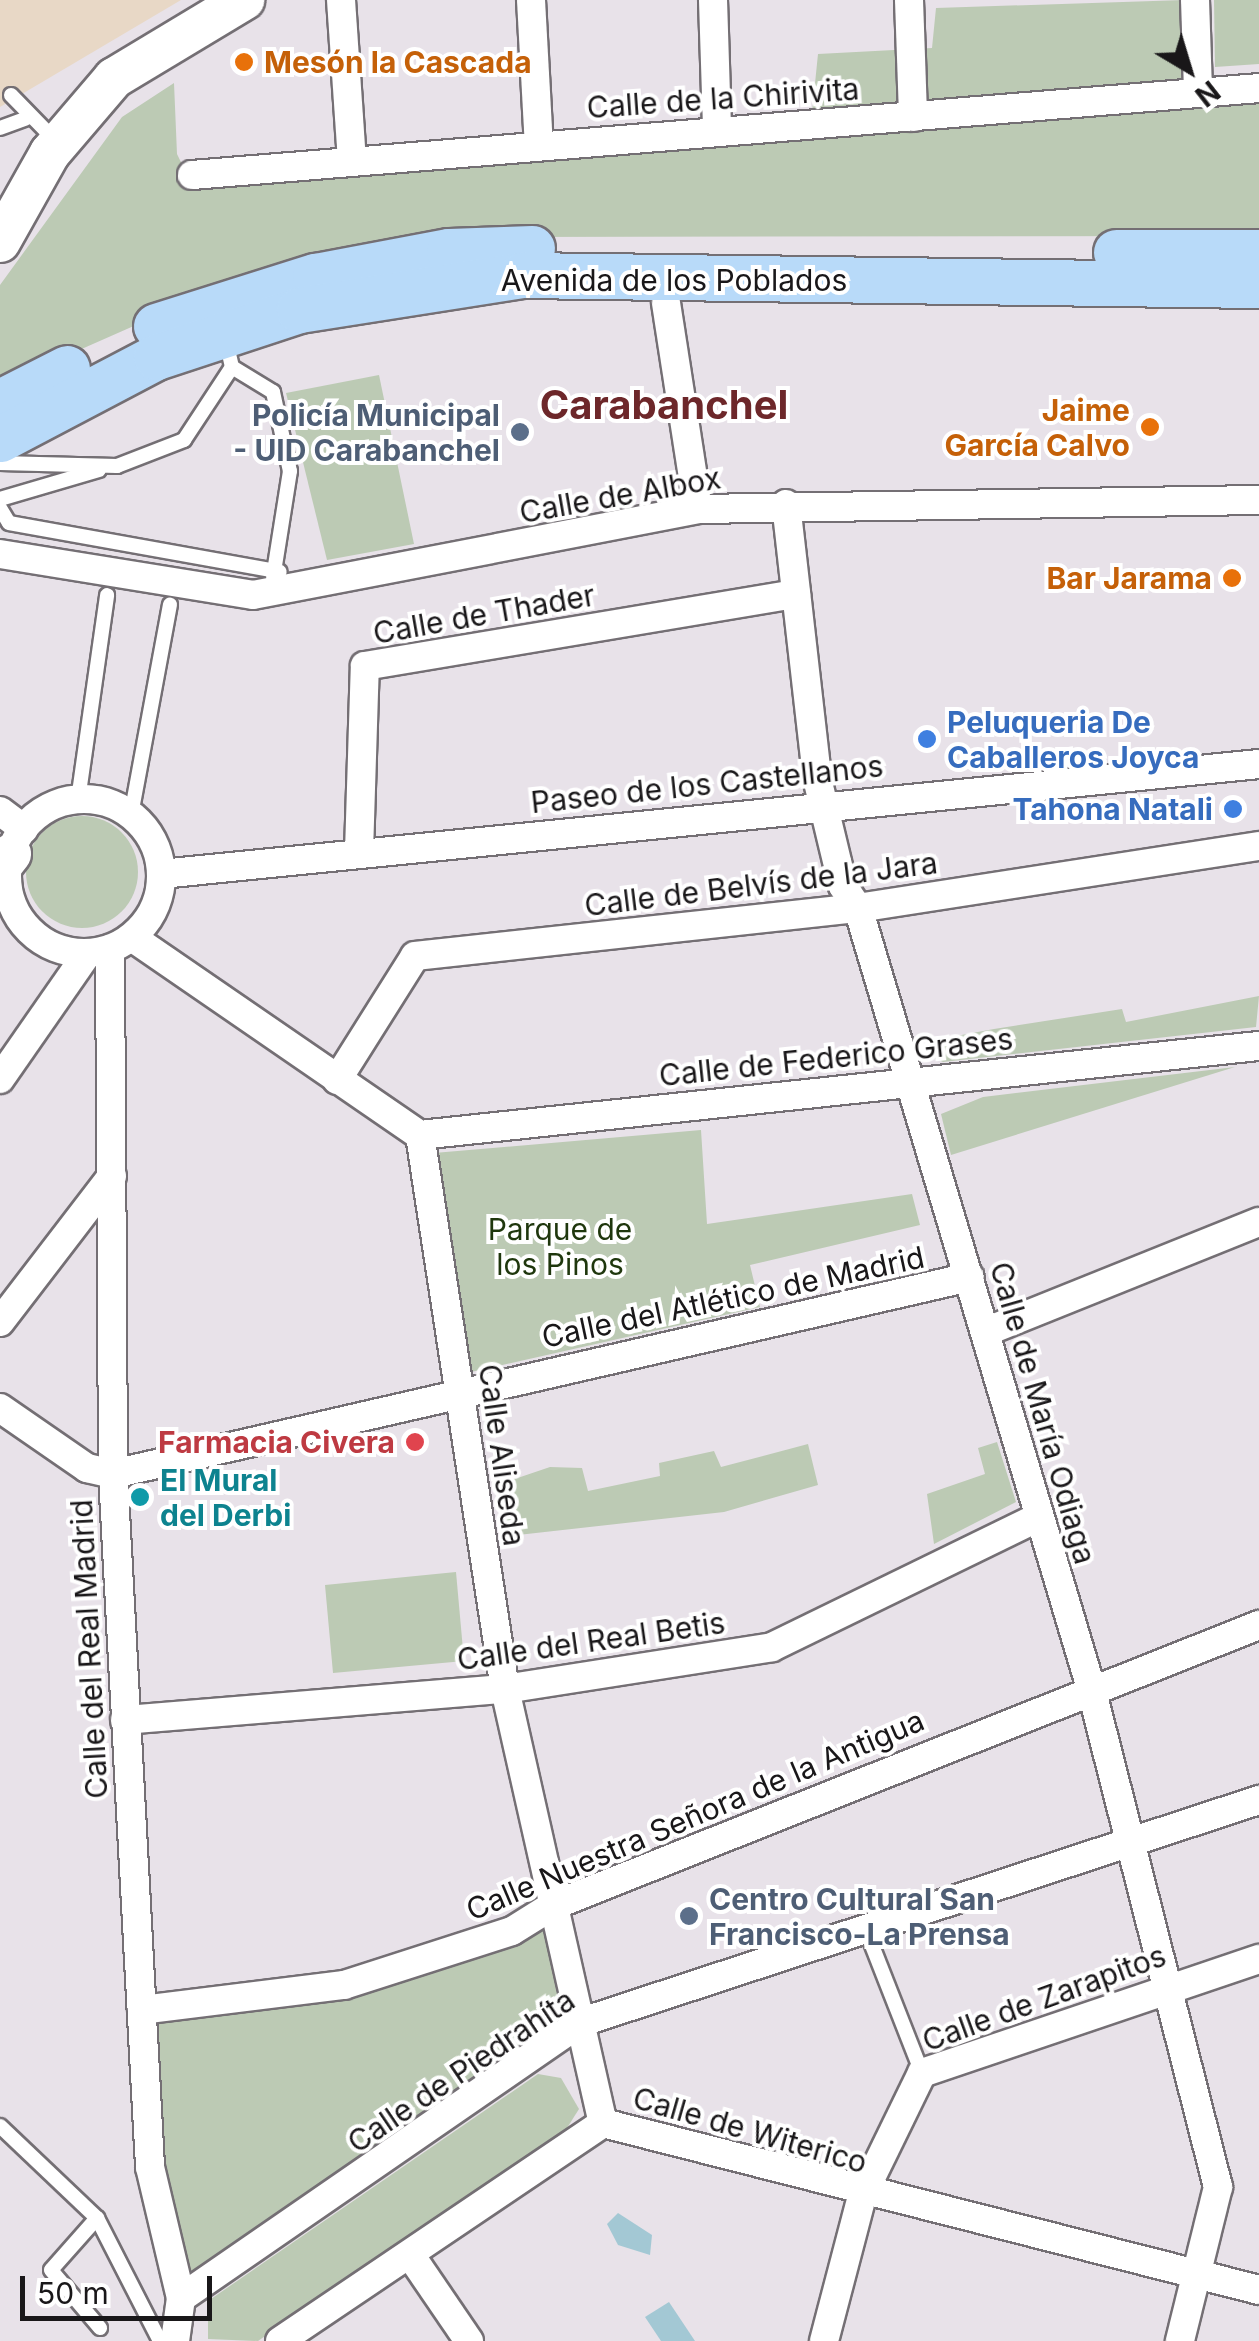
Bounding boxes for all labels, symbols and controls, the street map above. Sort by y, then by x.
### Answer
north arrow [1139,20,1239,120]
place label: Mesón la Cascada [264,44,532,80]
marker: Mesón la Cascada [233,51,255,73]
street label: Calle de la Chirivita [586,71,860,125]
text: N [1189,74,1226,114]
street label: Avenida de los Poblados [501,262,847,298]
district label: Carabanchel [540,381,788,429]
place label: Jaime García Calvo [944,392,1130,462]
place label: Policía Municipal - UID Carabanchel [233,397,500,468]
marker: Jaime García Calvo [1139,416,1161,438]
marker: Policía Municipal - UID Carabanchel [509,421,531,443]
street label: Calle de Albox [517,460,723,530]
place label: Bar Jarama [1046,560,1212,596]
marker: Bar Jarama [1221,567,1243,589]
street label: Calle de Thader [370,577,598,651]
place label: Peluqueria De Caballeros Joyca [947,704,1199,774]
marker: Peluqueria De Caballeros Joyca [916,728,938,750]
street label: Paseo de los Castellanos [529,748,885,820]
place label: Tahona Natali [1012,791,1213,827]
marker: Tahona Natali [1222,798,1244,820]
street label: Calle de Belvís de la Jara [582,844,940,924]
street label: Calle de Federico Grases [657,1021,1015,1093]
park label: Parque de los Pinos [488,1211,632,1282]
street label: Calle del Atlético de Madrid [538,1239,928,1355]
street label: Calle de María Odiaga [983,1258,1103,1568]
street label: Calle Aliseda [471,1362,533,1548]
place label: Farmacia Civera [158,1424,395,1460]
marker: Farmacia Civera [404,1431,426,1453]
place label: El Mural del Derbi [160,1462,291,1532]
marker: El Mural del Derbi [129,1486,151,1508]
street label: Calle del Real Madrid [63,1498,115,1800]
street label: Calle del Real Betis [455,1604,727,1678]
street label: Calle Nuestra Señora de la Antigua [461,1702,929,1928]
place label: Centro Cultural San Francisco-La Prensa [709,1881,1010,1952]
marker: Centro Cultural San Francisco-La Prensa [678,1905,700,1927]
street label: Calle de Zarapitos [917,1937,1171,2059]
street label: Calle de Piedrahíta [341,1982,581,2160]
street label: Calle de Witerico [629,2079,871,2181]
scale bar [25,2256,218,2318]
text: 50 m [37,2275,109,2311]

